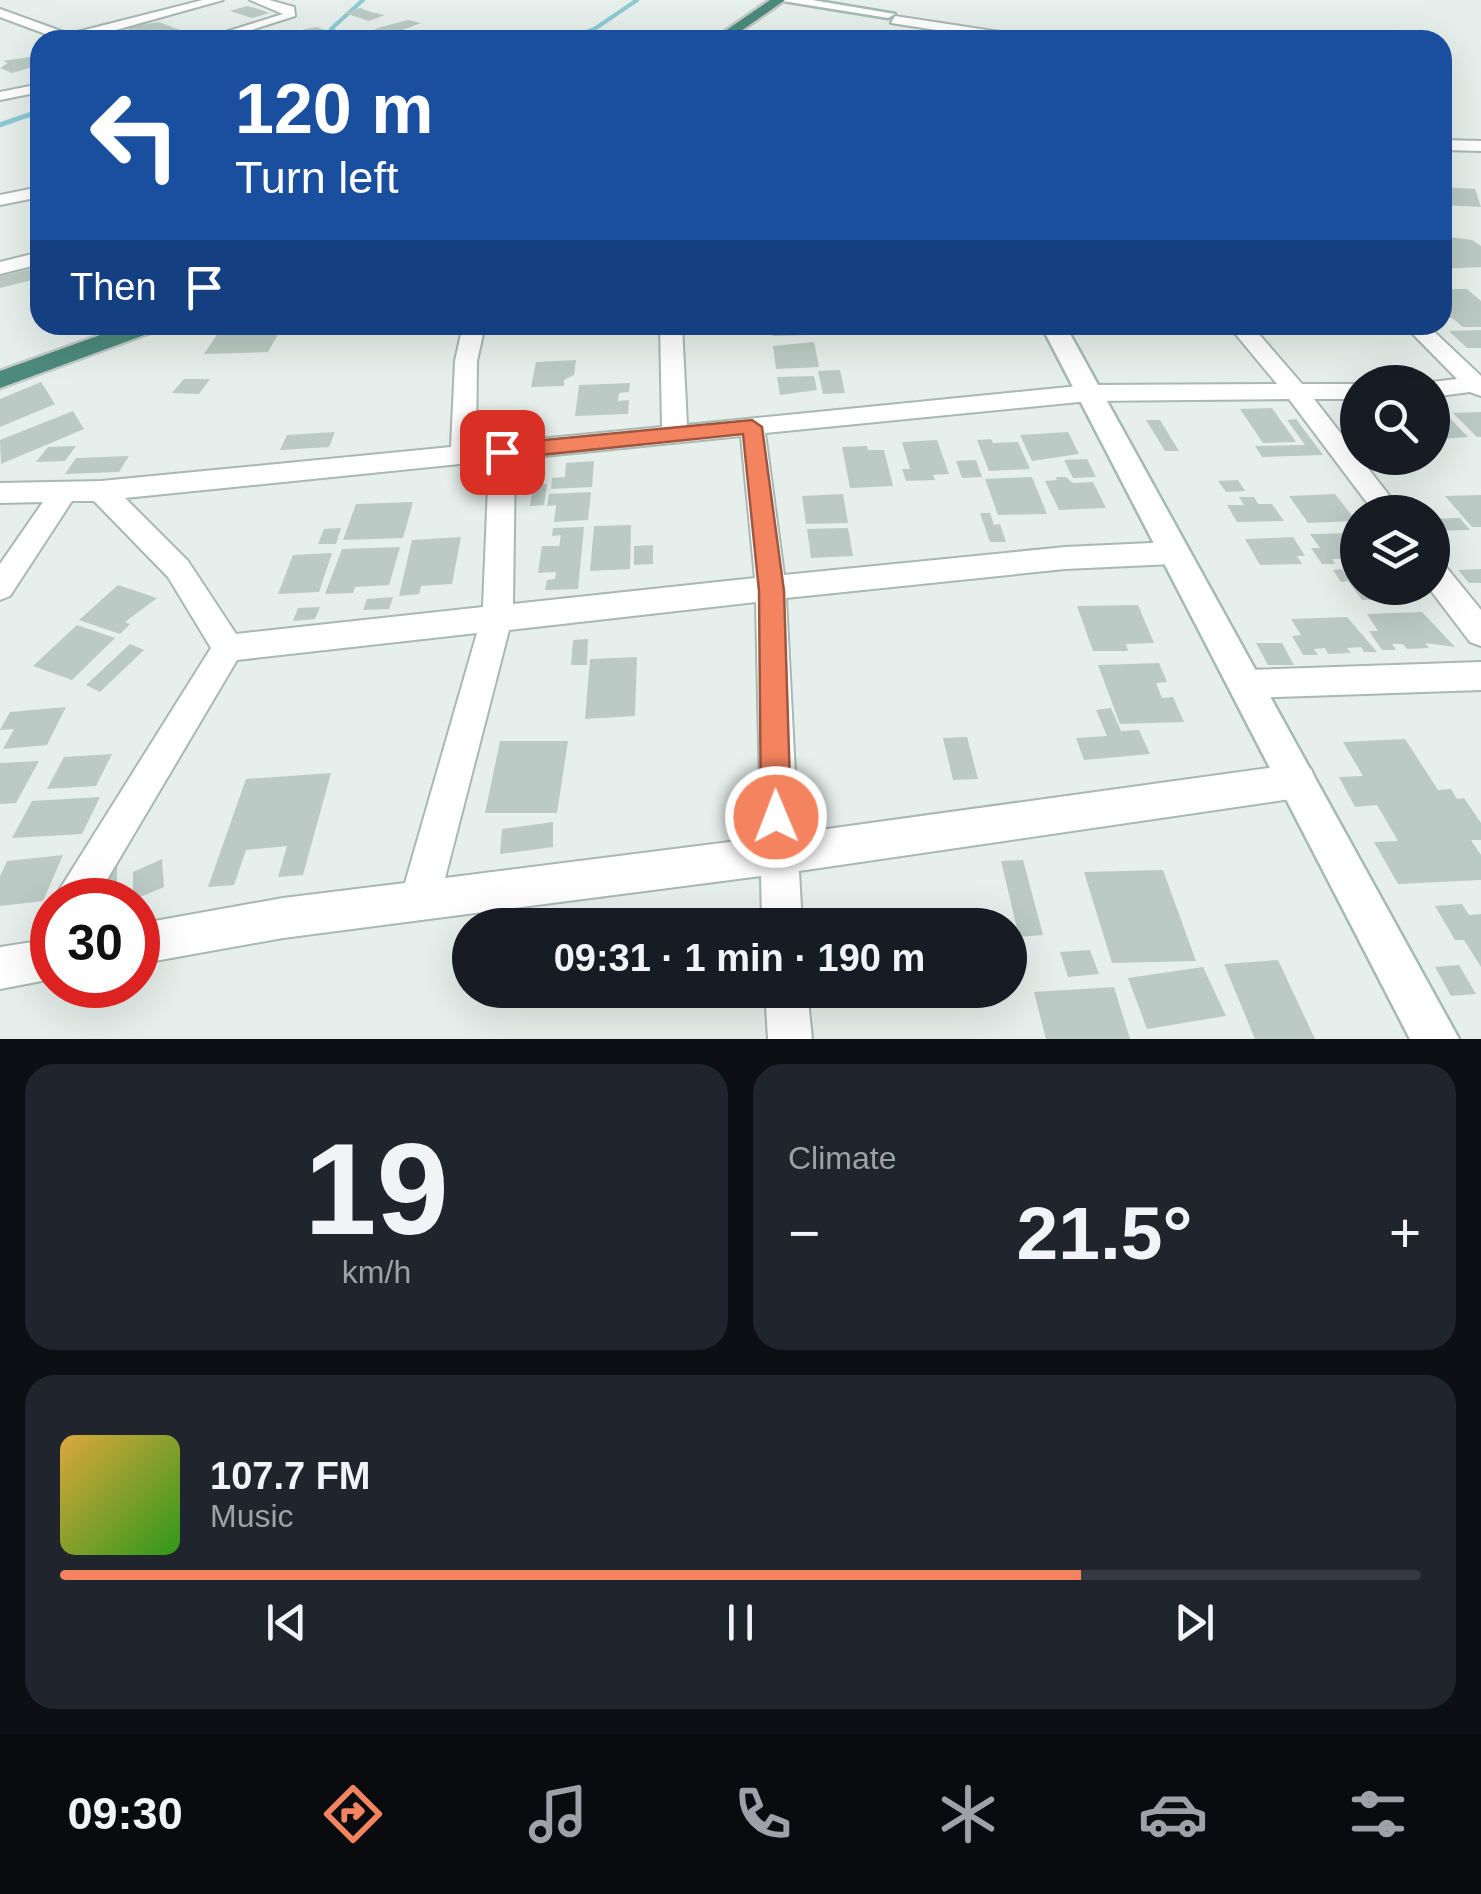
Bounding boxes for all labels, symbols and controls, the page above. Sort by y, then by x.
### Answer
icon: left [70,70,200,200]
text: 120 m [235,70,433,148]
text: Turn left [235,152,398,203]
icon: arrive [177,260,232,315]
text: Then [70,266,157,308]
map controls [1340,365,1450,605]
button: search [1340,365,1450,475]
pin [460,410,545,495]
icon: arrive [475,425,530,480]
button: layers [1340,495,1450,605]
position arrow [724,765,828,869]
speed limit sign: 30 [30,878,160,1008]
text: 09:31 · 1 min · 190 m [554,937,925,979]
text: 19 [304,1116,449,1262]
text: Climate [788,1140,896,1176]
text: 21.5° [1017,1191,1192,1275]
text: − [788,1202,820,1264]
text: + [1389,1202,1421,1264]
text: km/h [342,1254,411,1290]
text: 107.7 FM [210,1455,371,1497]
text: Music [210,1498,294,1534]
icon: previous [259,1595,314,1650]
icon: pause [713,1595,768,1650]
icon: next [1167,1595,1222,1650]
icon: directions [318,1779,388,1849]
icon: music [523,1779,593,1849]
icon: phone [728,1779,798,1849]
icon: climate [933,1779,1003,1849]
icon: car [1138,1779,1208,1849]
icon: filters [1343,1779,1413,1849]
text: 09:30 [68,1788,183,1839]

